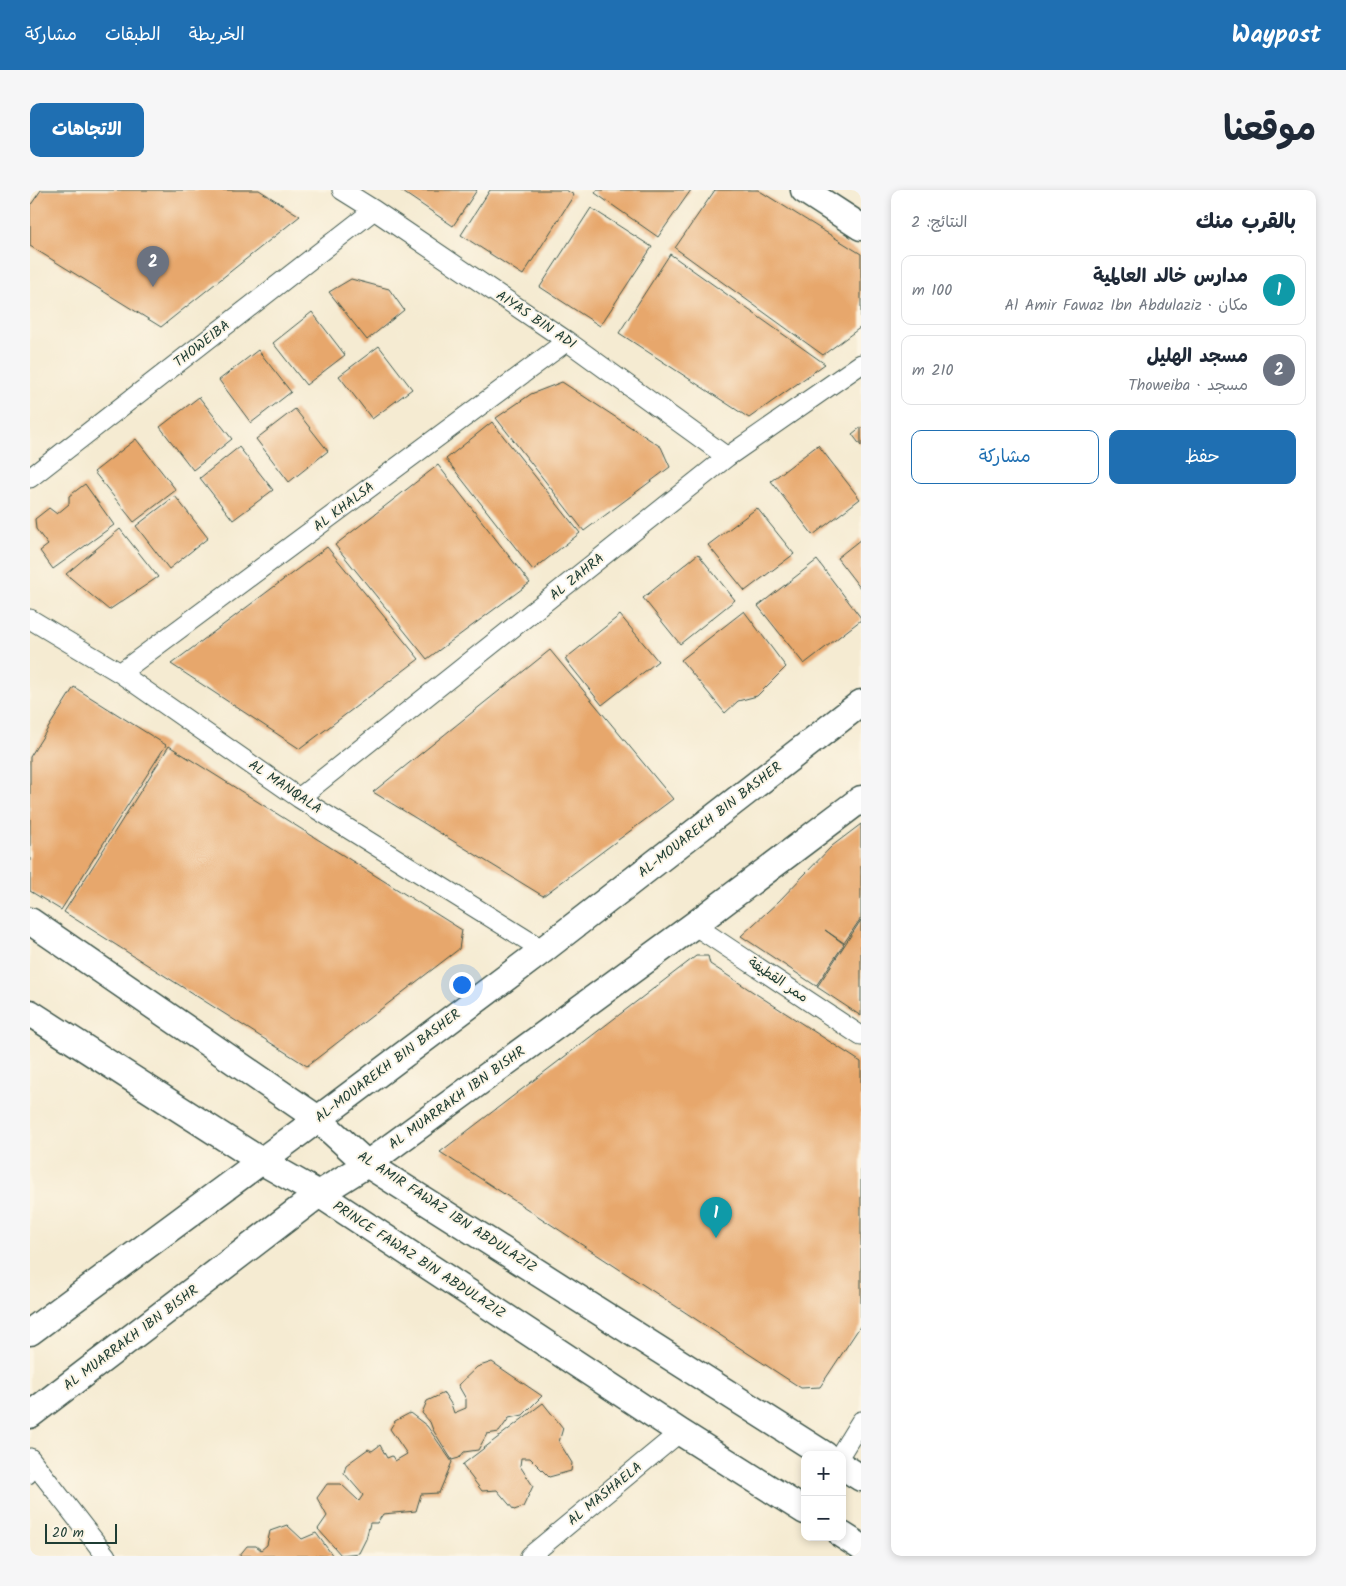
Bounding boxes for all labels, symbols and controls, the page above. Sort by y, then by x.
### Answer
text: Waypost [1232,16,1321,55]
text: مشاركة [25,21,77,50]
text: الطبقات [105,21,161,50]
text: الخريطة [189,21,245,50]
button: الاتجاهات [30,103,144,157]
text: موقعنا [1223,103,1316,159]
text: بالقرب منك [1196,206,1296,239]
text: النتائج: 2 [911,210,968,235]
pin: 2 [137,246,169,287]
text: مدارس خالد العالمية [1093,262,1248,292]
text: 100 m [912,278,952,303]
text: 1 [1277,278,1281,303]
street label: AIYAS BIN ADI [491,285,581,355]
text: مكان · Al Amir Fawaz Ibn Abdulaziz [1005,293,1248,318]
street label: THOWEIBA [169,315,235,373]
text: مسجد الهليل [1146,342,1248,372]
text: 210 m [912,358,954,383]
text: 2 [1274,358,1284,383]
text: مسجد · Thoweiba [1128,373,1248,398]
button: مشاركة [911,430,1099,484]
button: حفظ [1109,430,1296,484]
street label: AL KHALSA [309,477,379,537]
street label: AL ZAHRA [545,548,609,606]
street label: AL MANQALA [244,754,326,820]
street label: AL-MOUAREKH BIN BASHER [633,757,787,883]
street label: ممر القطيفة [743,952,813,1008]
your location [449,972,475,998]
street label: AL-MOUAREKH BIN BASHER [310,1004,466,1128]
street label: AL MUARRAKH IBN BISHR [384,1041,530,1155]
street label: AL AMIR FAWAZ IBN ABDULAZIZ [353,1146,541,1278]
street label: PRINCE FAWAZ BIN ABDULAZIZ [328,1196,510,1324]
pin: 1 [700,1197,732,1238]
street label: AL MUARRAKH IBN BISHR [59,1280,203,1396]
map controls [801,1451,846,1541]
button: + [801,1451,846,1496]
street label: AL MASHAELA [563,1457,647,1531]
button: − [801,1496,846,1541]
scale bar [45,1521,118,1544]
text: 20 m [52,1522,84,1544]

